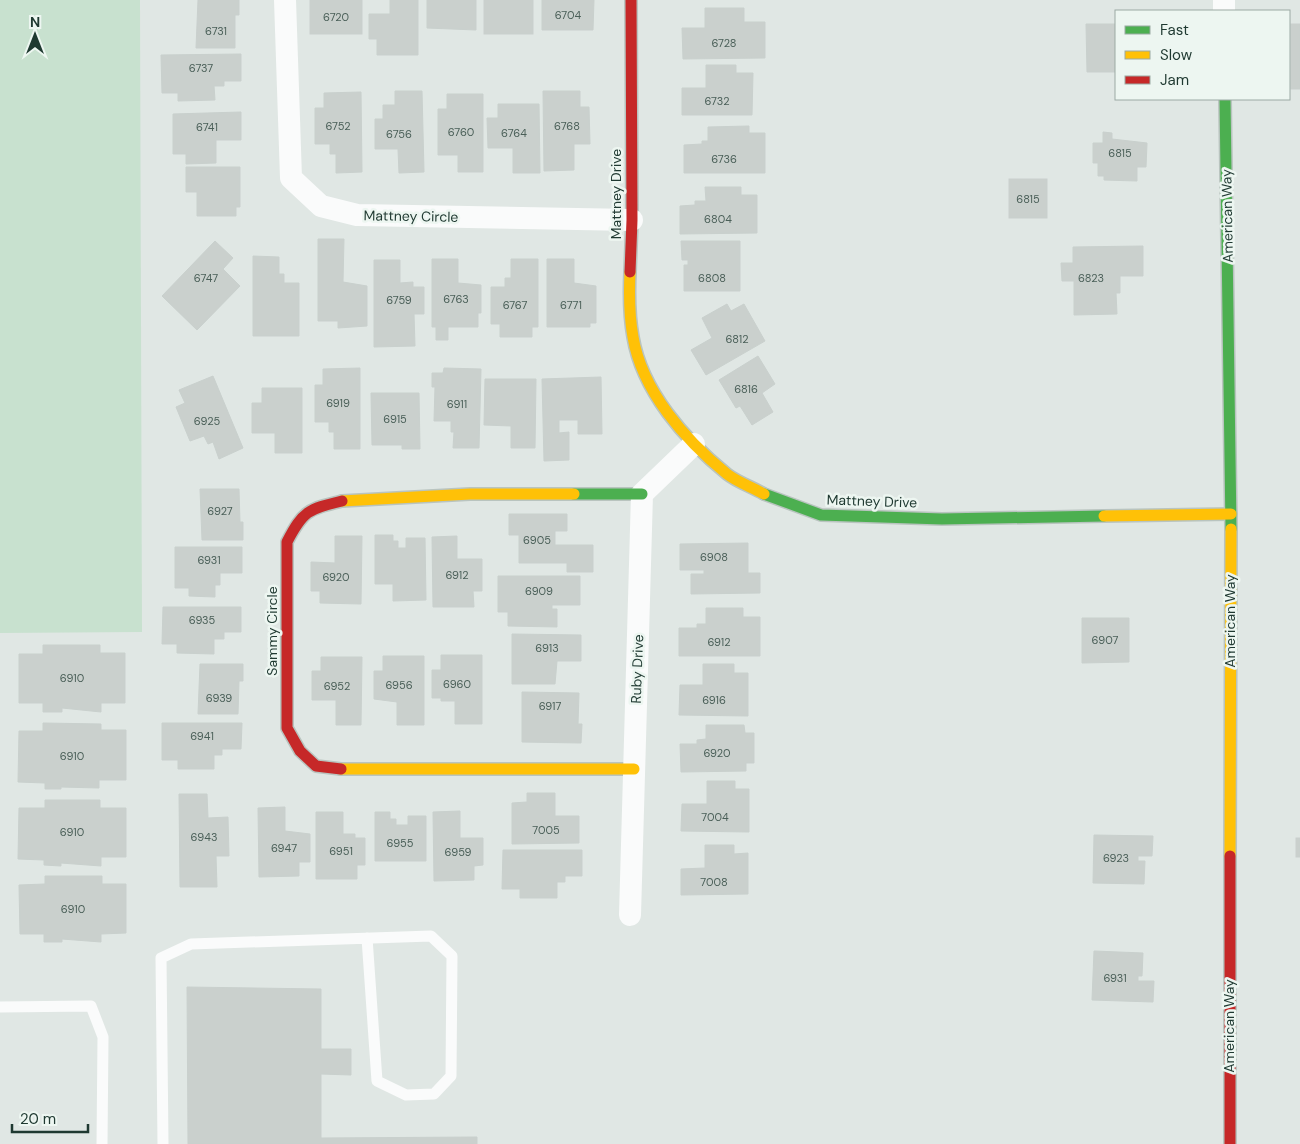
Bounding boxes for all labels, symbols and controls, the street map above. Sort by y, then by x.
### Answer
house number: 6704 [555,8,582,22]
north arrow [10,10,60,60]
house number: 6720 [323,10,349,24]
legend [1115,10,1290,100]
text: N [30,13,40,31]
text: Fast [1160,20,1189,40]
house number: 6731 [205,24,227,38]
house number: 6728 [711,36,737,50]
text: Slow [1160,45,1193,65]
house number: 6737 [189,61,213,75]
text: Jam [1160,70,1189,90]
house number: 6732 [704,94,730,108]
house number: 6752 [325,119,351,133]
house number: 6768 [554,119,580,133]
house number: 6741 [196,120,218,134]
house number: 6760 [448,125,474,139]
house number: 6764 [501,126,527,140]
house number: 6756 [386,127,412,141]
house number: 6815 [1108,146,1132,160]
street label: Mattney Drive [607,149,625,239]
house number: 6736 [711,152,737,166]
street label: American Way [1217,169,1237,263]
house number: 6815 [1016,192,1040,206]
street label: Mattney Circle [363,206,459,226]
house number: 6804 [704,212,732,226]
house number: 6747 [194,271,218,285]
house number: 6808 [698,271,726,285]
house number: 6823 [1078,271,1104,285]
house number: 6763 [443,292,469,306]
house number: 6759 [386,293,412,307]
house number: 6767 [503,298,527,312]
house number: 6771 [560,298,582,312]
house number: 6812 [725,332,749,346]
house number: 6816 [734,382,758,396]
house number: 6919 [326,396,350,410]
house number: 6911 [447,397,467,411]
house number: 6915 [383,412,407,426]
house number: 6925 [194,414,221,428]
street label: Mattney Drive [826,490,918,512]
house number: 6927 [207,504,233,518]
house number: 6905 [523,533,551,547]
house number: 6908 [700,550,728,564]
house number: 6931 [197,553,221,567]
house number: 6912 [445,568,469,582]
house number: 6920 [322,570,350,584]
street label: American Way [1221,574,1239,668]
house number: 6909 [525,584,553,598]
street label: Sammy Circle [263,586,281,676]
house number: 6935 [189,613,216,627]
house number: 6907 [1092,633,1119,647]
street label: Ruby Drive [627,634,647,704]
house number: 6912 [707,635,731,649]
house number: 6913 [535,641,559,655]
house number: 6910 [60,671,84,685]
house number: 6960 [443,677,471,691]
house number: 6956 [385,678,413,692]
house number: 6952 [324,679,350,693]
house number: 6939 [206,691,232,705]
house number: 6916 [702,693,726,707]
house number: 6917 [539,699,561,713]
house number: 6941 [190,729,214,743]
house number: 6920 [703,746,731,760]
house number: 6910 [60,749,84,763]
house number: 7004 [701,810,729,824]
house number: 7005 [532,823,560,837]
house number: 6910 [60,825,84,839]
house number: 6943 [191,830,217,844]
house number: 6955 [386,836,414,850]
house number: 6947 [271,841,297,855]
house number: 6951 [329,844,353,858]
house number: 6959 [445,845,472,859]
house number: 6923 [1103,851,1129,865]
house number: 7008 [700,875,728,889]
house number: 6910 [61,902,85,916]
house number: 6931 [1103,971,1127,985]
street label: American Way [1220,979,1238,1073]
scale bar [12,1102,89,1134]
text: 20 m [20,1109,56,1129]

